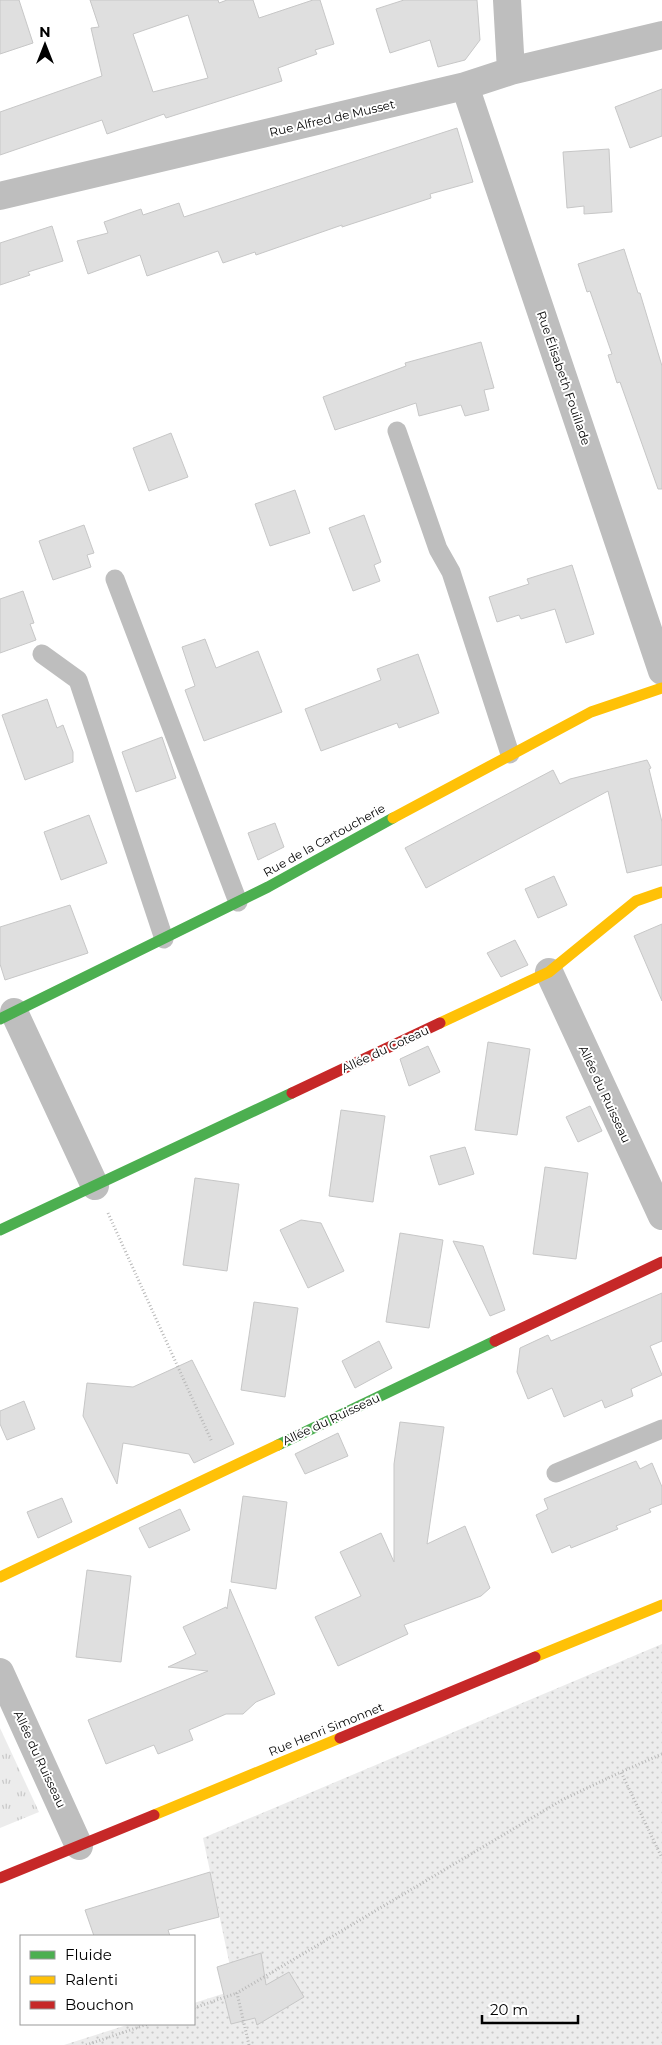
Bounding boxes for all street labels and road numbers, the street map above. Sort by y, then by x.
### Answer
street label: Rue Alfred de Musset [268,96,396,140]
street label: Rue Élisabeth Fouillade [534,309,594,447]
street label: Rue de la Cartoucherie [260,800,388,880]
street label: Allée du Coteau [339,1022,431,1076]
street label: Allée du Ruisseau [576,1043,634,1145]
street label: Allée du Ruisseau [280,1390,382,1448]
street label: Rue Henri Simonnet [266,1699,386,1759]
street label: Allée du Ruisseau [11,1708,69,1810]

